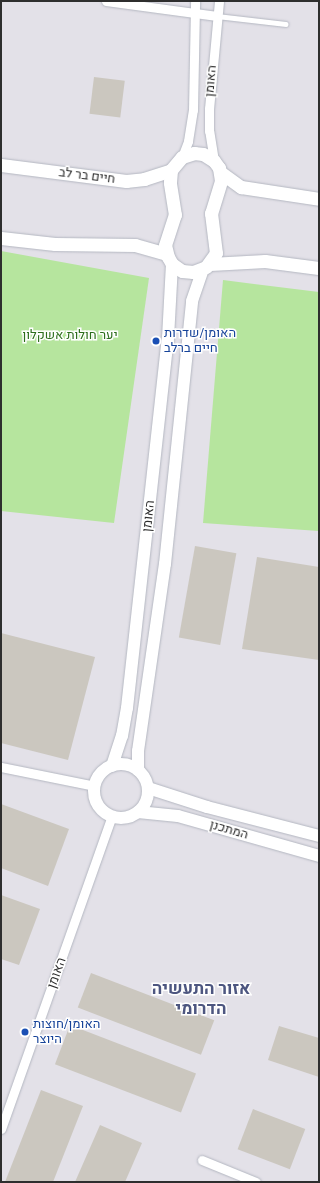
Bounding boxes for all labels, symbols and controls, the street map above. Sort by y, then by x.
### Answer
street label: האומן [202,64,220,98]
street label: חיים בר לב [58,165,116,187]
place label: האומן/שדרות חיים ברלב [164,326,236,357]
park label: יער חולות אשקלון [22,327,118,343]
marker: האומן/שדרות חיים ברלב [151,336,161,346]
street label: האומן [140,499,158,533]
street label: המתכנן [208,817,250,843]
street label: האומן [44,955,70,991]
district label: אזור התעשיה הדרומי [152,979,250,1019]
place label: האומן/חוצות היוצר [33,1017,100,1048]
marker: האומן/חוצות היוצר [20,1027,30,1037]

